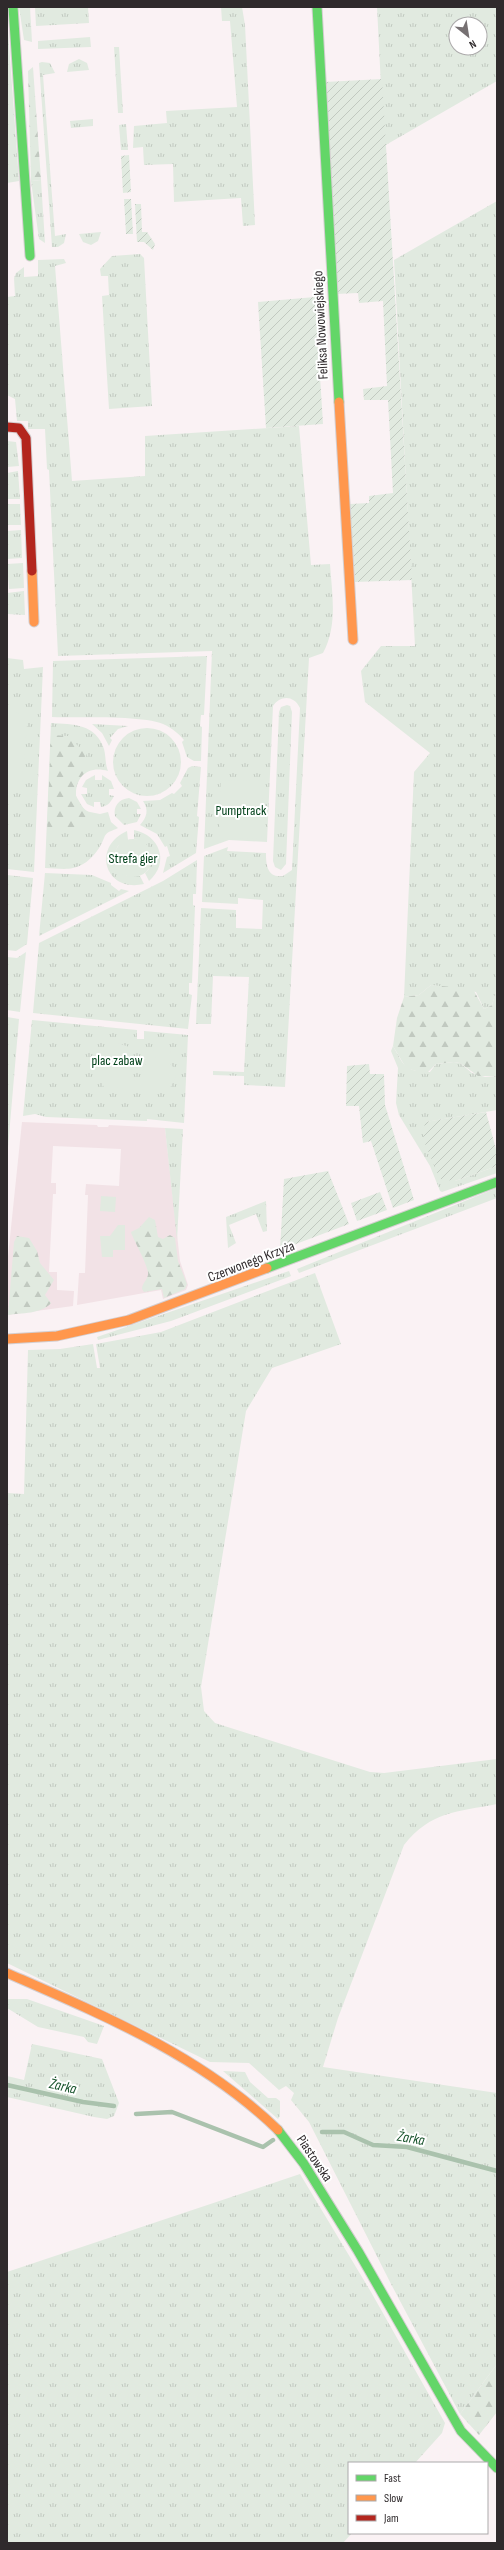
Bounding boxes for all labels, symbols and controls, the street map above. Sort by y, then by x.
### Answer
north arrow [448,16,488,56]
text: N [467,37,479,51]
street label: Feliksa Nowowiejskiego [309,270,332,380]
park label: Pumptrack [216,802,267,819]
park label: Strefa gier [108,850,158,867]
park label: plac zabaw [91,1052,143,1069]
street label: Czerwonego Krzyża [205,1237,297,1286]
water label: Żarka [46,2074,78,2099]
water label: Żarka [395,2127,426,2150]
street label: Piastowska [293,2132,336,2185]
legend [348,2462,488,2534]
text: Fast [384,2471,401,2486]
text: Slow [384,2491,403,2506]
text: Jam [383,2511,399,2526]

